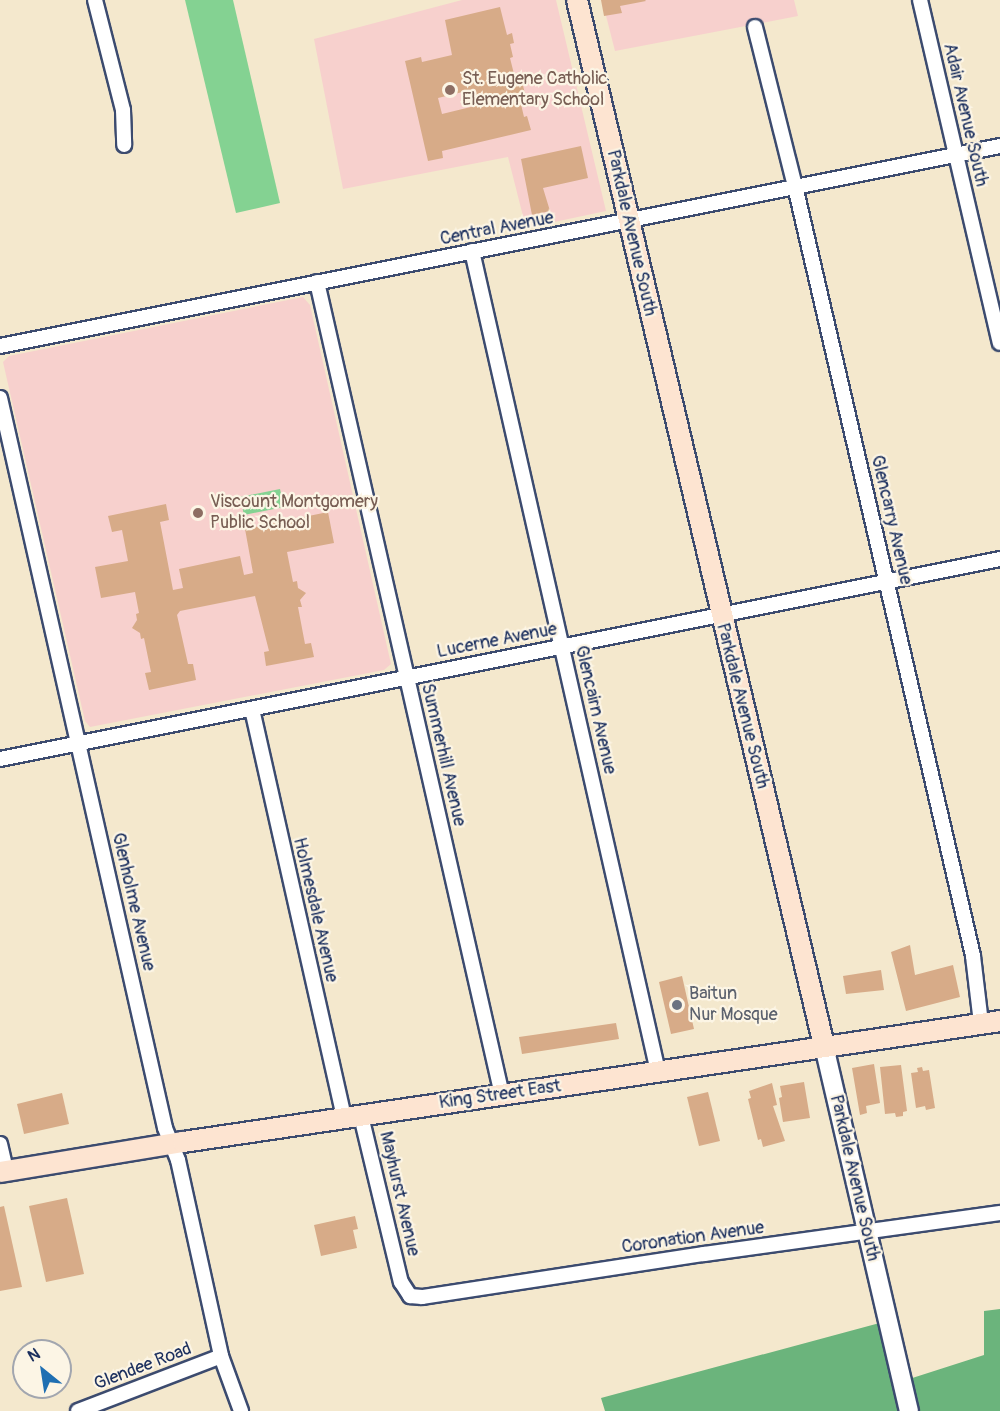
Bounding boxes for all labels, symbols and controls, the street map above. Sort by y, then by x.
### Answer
street label: Adair Avenue South [938,41,992,189]
place label: St. Eugene Catholic Elementary School [462,69,607,112]
marker: St. Eugene Catholic Elementary School [443,83,457,97]
street label: Parkdale Avenue South [601,148,661,318]
street label: Central Avenue [438,207,556,251]
street label: Glencarry Avenue [866,453,916,587]
place label: Viscount Montgomery Public School [210,492,378,534]
marker: Viscount Montgomery Public School [191,506,205,520]
street label: Lucerne Avenue [435,619,559,663]
street label: Parkdale Avenue South [711,621,773,791]
street label: Glencairn Avenue [570,644,620,776]
street label: Summerhill Avenue [416,681,470,829]
street label: Glenholme Avenue [107,831,159,973]
street label: Holmesdale Avenue [288,836,342,984]
place label: Baitun Nur Mosque [689,984,778,1026]
marker: Baitun Nur Mosque [670,998,684,1012]
street label: King Street East [438,1076,562,1114]
street label: Parkdale Avenue South [824,1093,884,1263]
street label: Mayhurst Avenue [374,1129,424,1259]
street label: Coronation Avenue [620,1217,766,1259]
north arrow [12,1339,72,1399]
street label: Glendee Road [91,1339,195,1395]
text: N [24,1344,44,1367]

